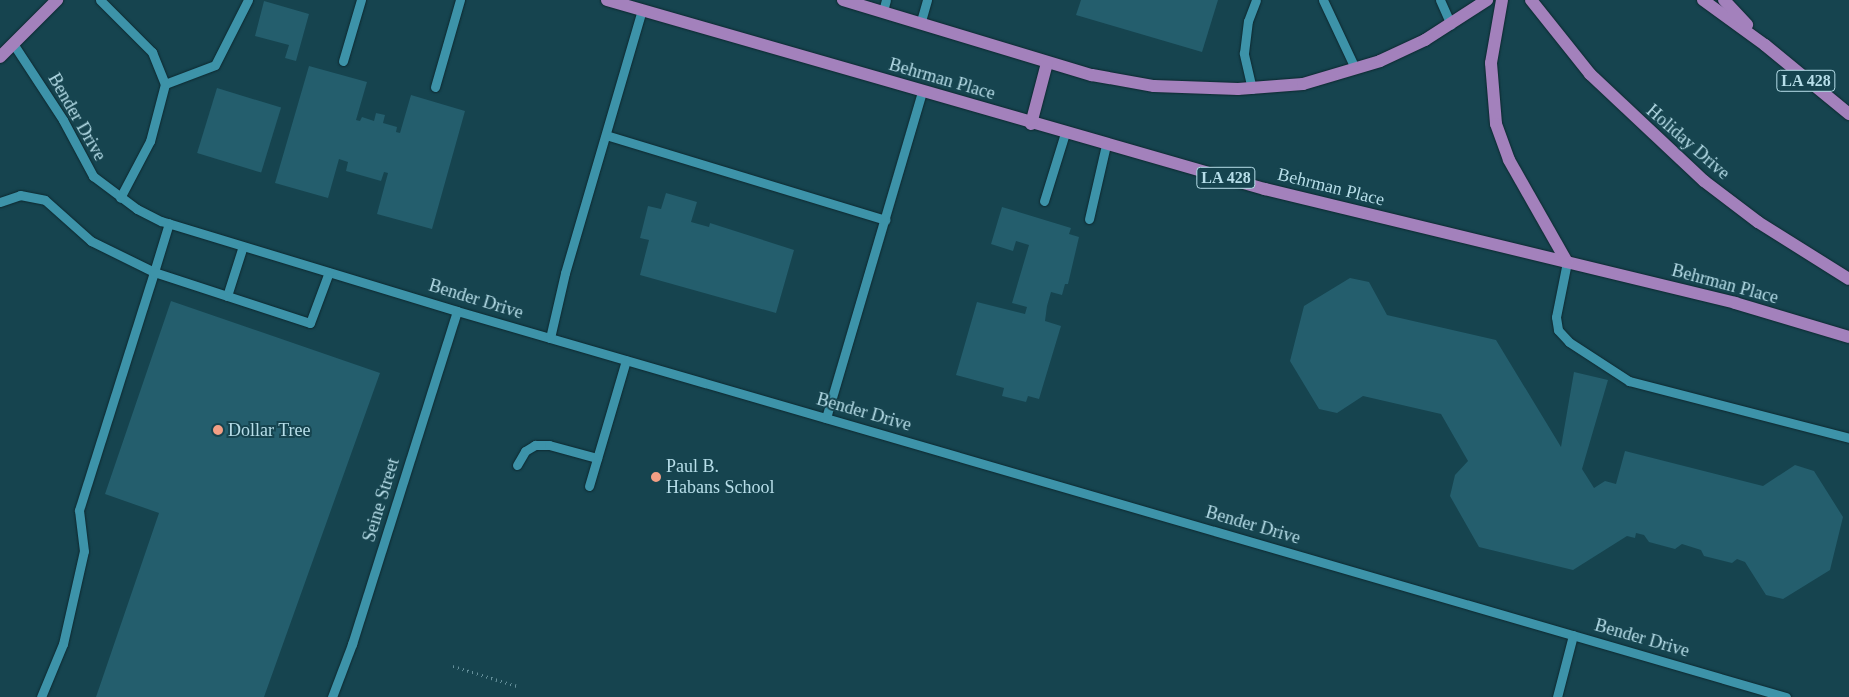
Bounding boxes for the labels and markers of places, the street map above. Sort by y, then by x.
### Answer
place label: Dollar Tree [228,419,311,441]
marker: Dollar Tree [212,424,224,436]
place label: Paul B. Habans School [666,456,774,498]
marker: Paul B. Habans School [650,471,662,483]

